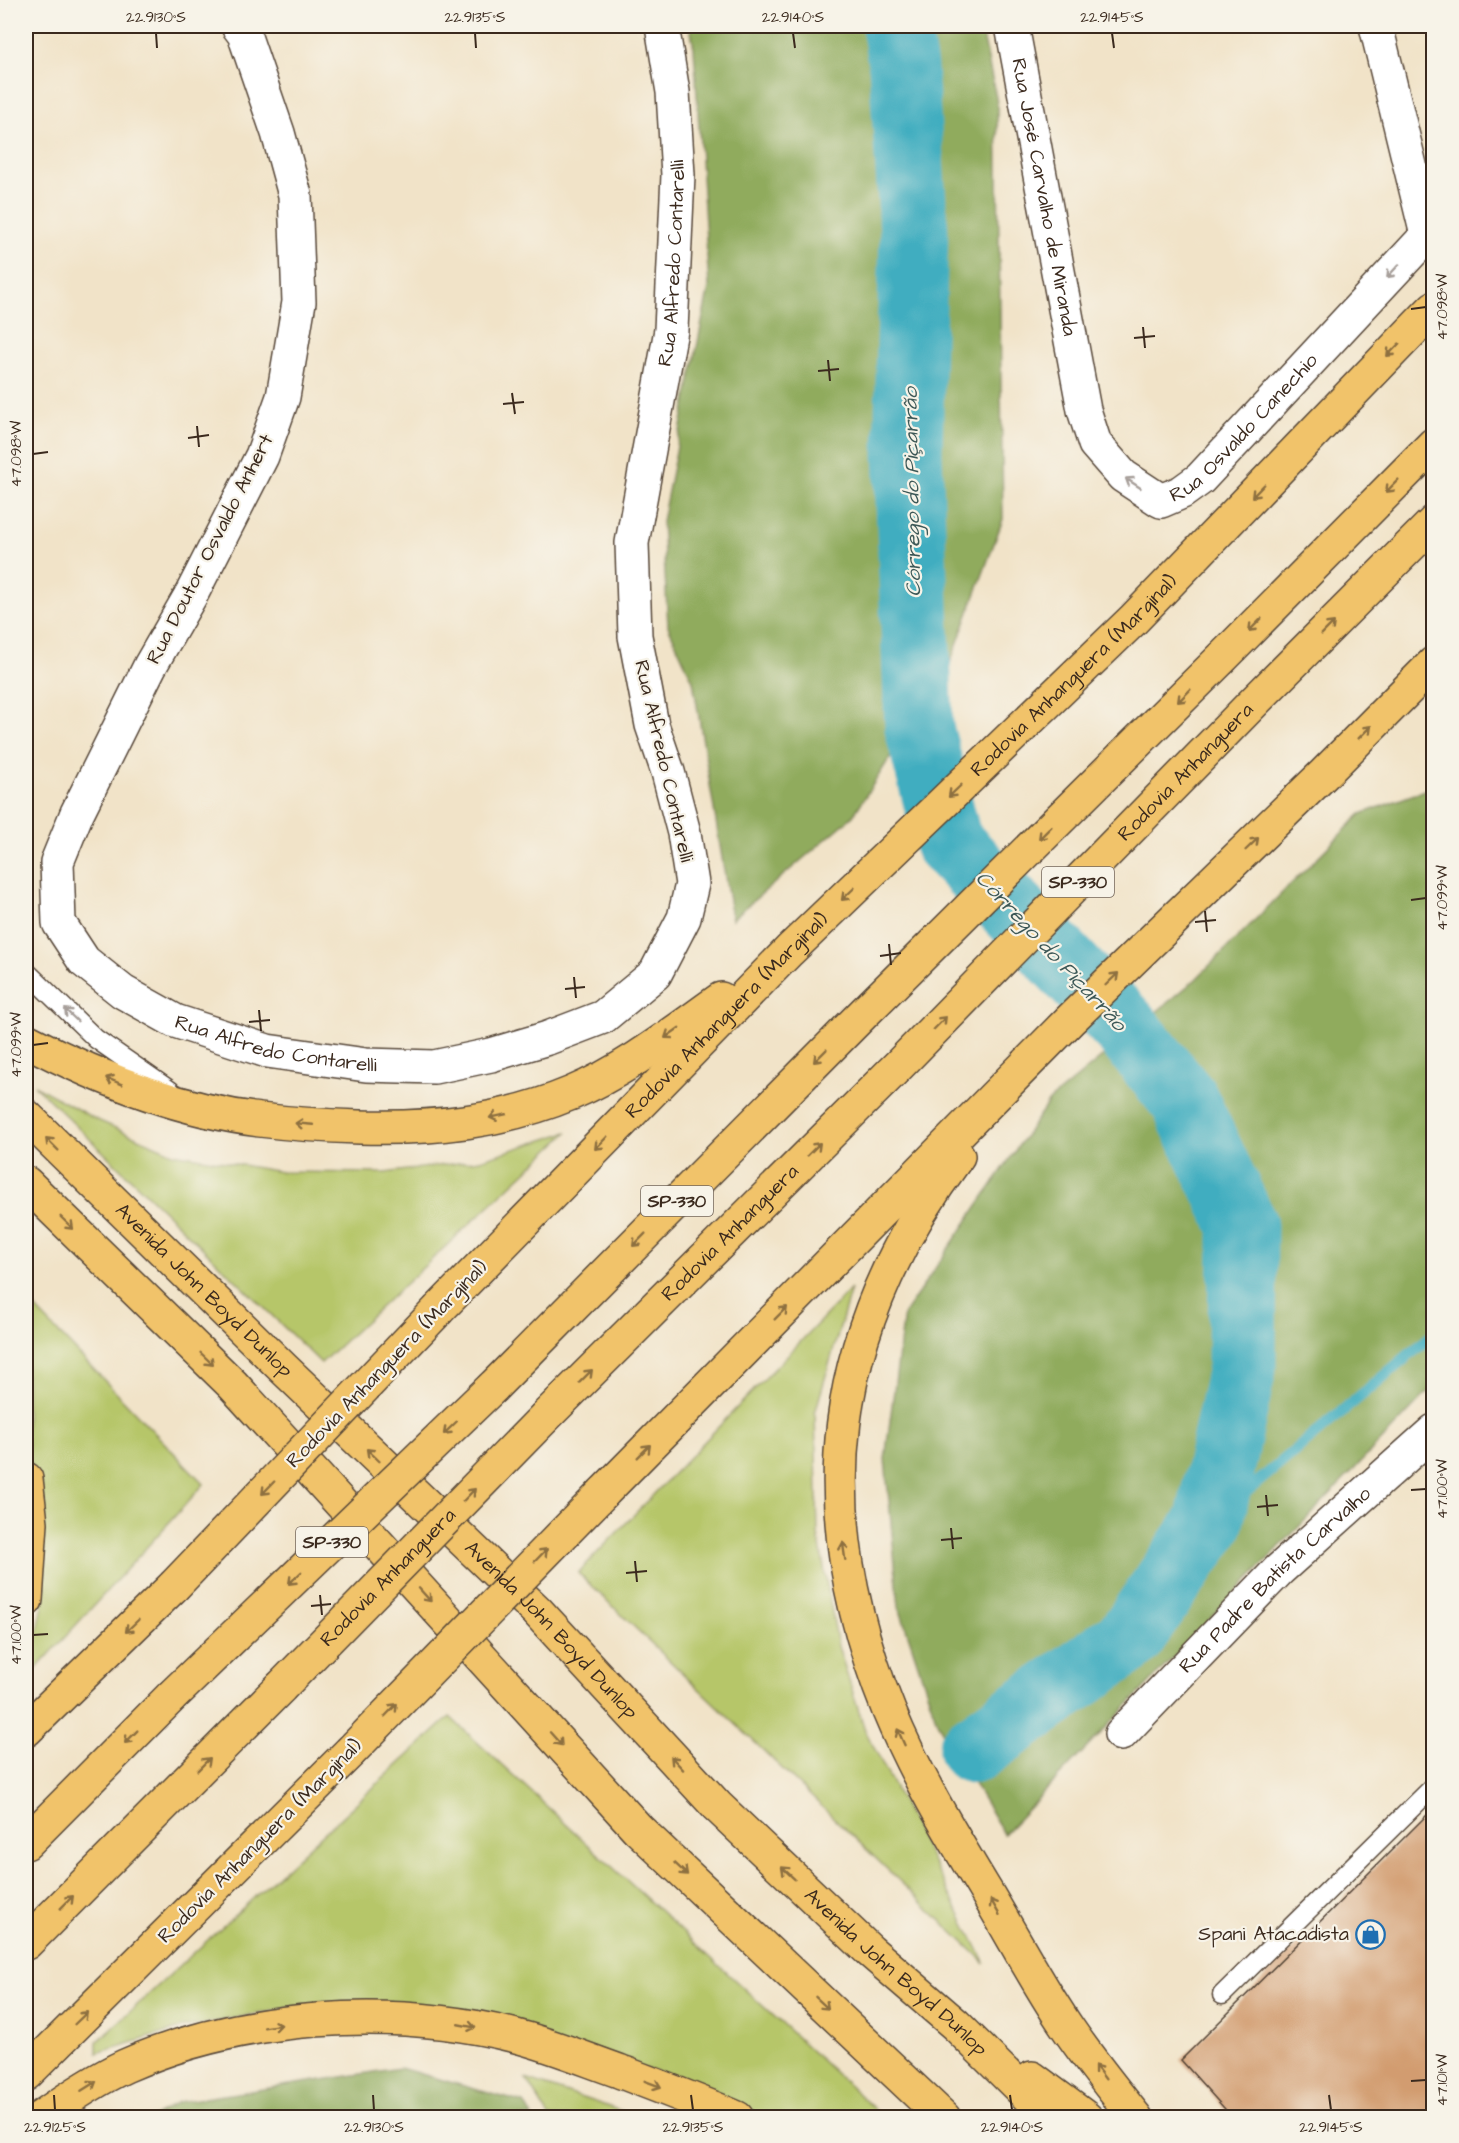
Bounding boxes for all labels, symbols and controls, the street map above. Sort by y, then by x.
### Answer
text: 22.9130°S [126,7,186,28]
text: 22.9135°S [445,7,506,28]
text: 22.9140°S [762,7,825,28]
text: 22.9145°S [1080,7,1144,28]
street label: Rua José Carvalho de Miranda [1004,56,1084,338]
street label: Rua Alfredo Contarelli [651,159,692,369]
one-way arrow [1386,263,1401,278]
text: 47.098°W [1432,274,1453,340]
one-way arrow [1386,343,1400,358]
street label: Rua Osvaldo Canechio [1165,347,1324,510]
water label: Córrego do Piçarrão [896,385,929,597]
text: 47.098°W [6,421,27,487]
street label: Rua Doutor Osvaldo Anhert [140,429,280,669]
one-way arrow [1125,477,1142,489]
one-way arrow [1385,478,1400,493]
one-way arrow [1250,483,1265,498]
street label: Rodovia Anhanguera (Marginal) [964,568,1184,783]
one-way arrow [1248,617,1263,632]
one-way arrow [1321,620,1335,635]
street label: Rua Alfredo Contarelli [627,657,701,865]
one-way arrow [1176,688,1191,703]
street label: Rodovia Anhanguera [1111,696,1260,848]
one-way arrow [1358,725,1373,740]
one-way arrow [947,784,962,799]
one-way arrow [1038,826,1053,840]
one-way arrow [1244,837,1259,851]
water label: Córrego do Piçarrão [968,865,1135,1040]
text: 47.099°W [1432,865,1453,931]
road number: SP-330 [1042,867,1114,897]
one-way arrow [840,887,855,901]
street label: Rodovia Anhanguera (Marginal) [619,906,835,1125]
one-way arrow [1104,973,1119,987]
one-way arrow [64,1008,79,1022]
street label: Rua Alfredo Contarelli [171,1008,377,1079]
text: 47.099°W [6,1012,27,1078]
one-way arrow [932,1015,947,1030]
one-way arrow [665,1027,681,1039]
one-way arrow [813,1049,828,1064]
one-way arrow [106,1075,124,1086]
one-way arrow [488,1111,508,1122]
one-way arrow [294,1118,314,1129]
one-way arrow [594,1136,608,1151]
one-way arrow [45,1137,60,1151]
one-way arrow [806,1142,821,1157]
street label: Rodovia Anhanguera [655,1158,805,1308]
road number: SP-330 [641,1186,713,1216]
street label: Avenida John Boyd Dunlop [109,1197,299,1384]
one-way arrow [60,1216,75,1231]
one-way arrow [631,1232,646,1247]
street label: Rodovia Anhanguera (Marginal) [280,1254,495,1475]
one-way arrow [774,1305,788,1320]
one-way arrow [200,1352,215,1367]
one-way arrow [579,1369,594,1383]
one-way arrow [443,1421,458,1435]
one-way arrow [636,1444,651,1459]
one-way arrow [366,1448,381,1462]
text: 47.100°W [1432,1459,1453,1519]
one-way arrow [261,1480,275,1495]
street label: Rua Padre Batista Carvalho [1173,1480,1377,1680]
one-way arrow [462,1487,476,1502]
street label: Rodovia Anhanguera [314,1502,462,1653]
road number: SP-330 [296,1527,368,1557]
street label: Avenida John Boyd Dunlop [458,1535,644,1725]
one-way arrow [838,1542,849,1562]
one-way arrow [534,1548,549,1563]
one-way arrow [287,1570,302,1585]
one-way arrow [418,1587,432,1602]
text: 47.100°W [6,1605,27,1665]
one-way arrow [125,1619,140,1634]
one-way arrow [383,1703,398,1718]
one-way arrow [895,1728,906,1747]
one-way arrow [123,1730,138,1745]
street label: Rodovia Anhanguera (Marginal) [151,1732,369,1950]
one-way arrow [549,1732,563,1747]
one-way arrow [197,1756,212,1771]
one-way arrow [671,1756,685,1771]
one-way arrow [673,1862,688,1877]
one-way arrow [780,1866,795,1880]
street label: Avenida John Boyd Dunlop [798,1882,994,2063]
one-way arrow [59,1894,74,1909]
one-way arrow [989,1899,1001,1916]
shop icon: Spani Atacadista [1354,1918,1386,1950]
place label: Spani Atacadista [1198,1920,1349,1948]
one-way arrow [815,1996,830,2010]
one-way arrow [74,2010,89,2025]
one-way arrow [263,2020,282,2031]
one-way arrow [457,2021,476,2032]
text: 47.101°W [1432,2054,1453,2106]
one-way arrow [1093,2064,1106,2080]
one-way arrow [80,2079,97,2091]
one-way arrow [643,2080,662,2091]
text: 22.9125°S [24,2117,86,2138]
text: 22.9130°S [344,2117,404,2138]
text: 22.9135°S [663,2117,724,2138]
text: 22.9140°S [981,2117,1044,2138]
text: 22.9145°S [1299,2117,1363,2138]

